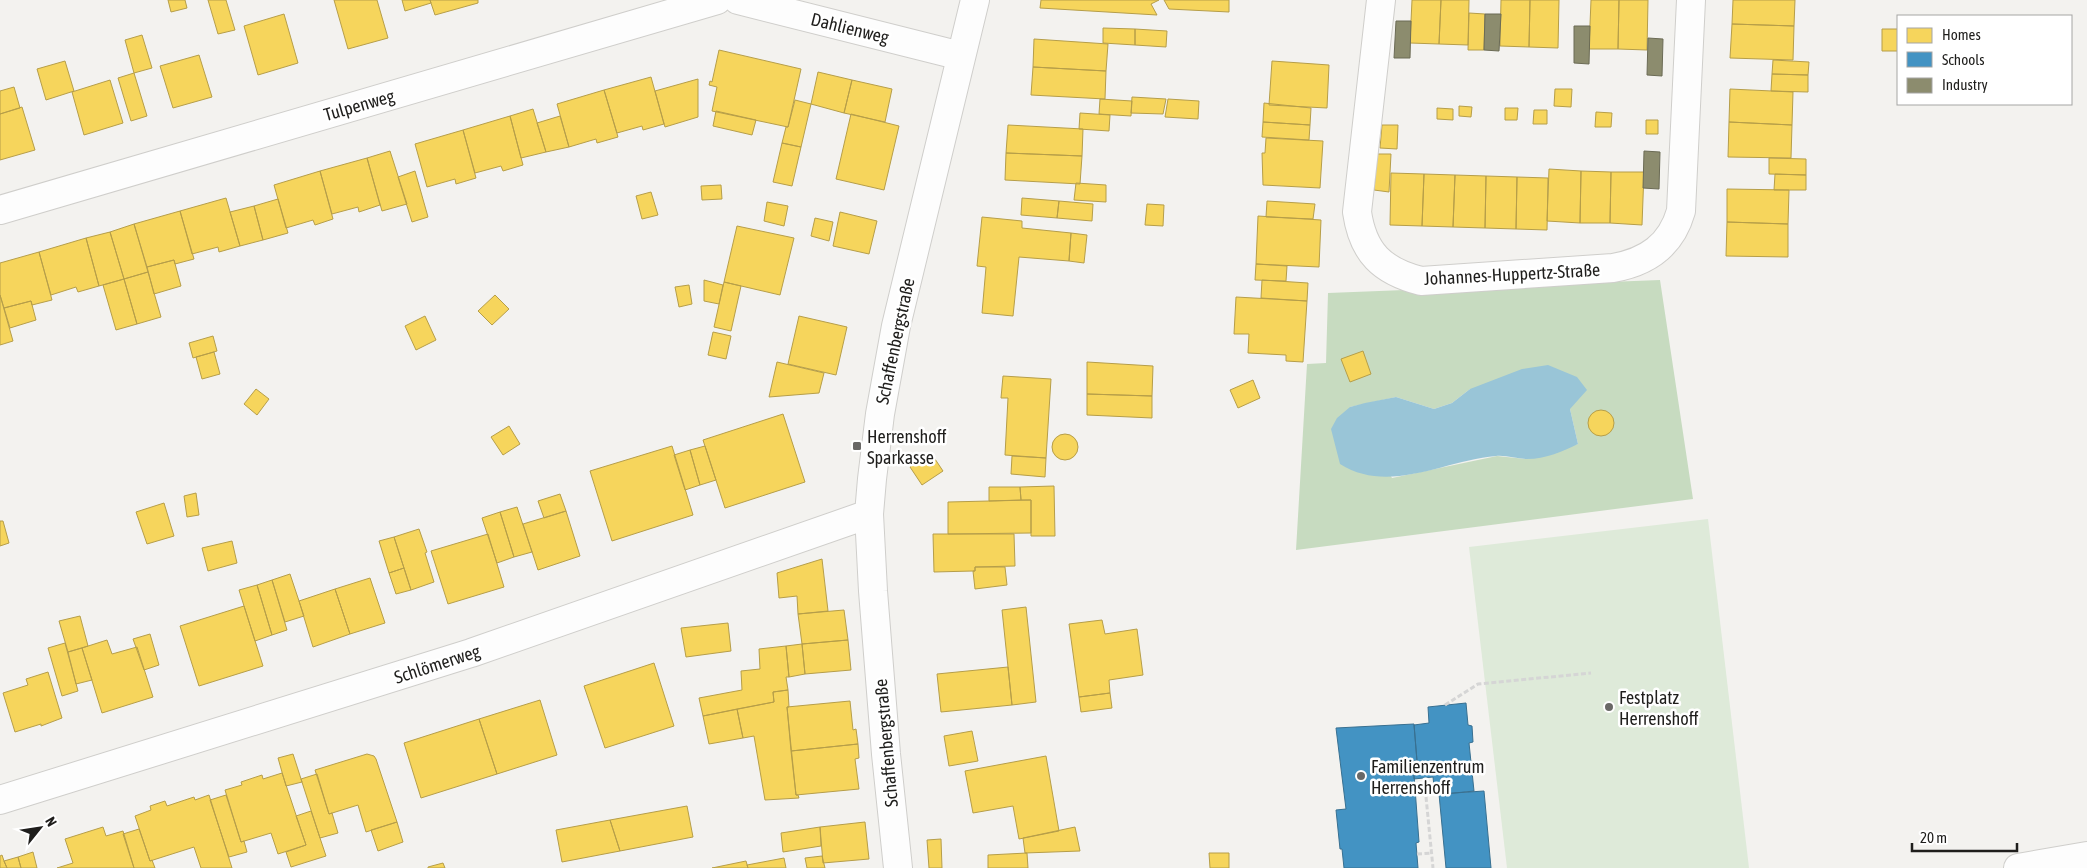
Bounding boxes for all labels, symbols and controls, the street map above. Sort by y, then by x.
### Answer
street label: Dahlienweg [809,8,891,48]
legend [1897,15,2072,105]
text: Homes [1942,26,1981,43]
text: Schools [1942,51,1985,68]
text: Industry [1942,76,1988,93]
street label: Tulpenweg [321,85,397,125]
street label: Johannes-Huppertz-Straße [1423,259,1601,289]
street label: Schaffenbergstraße [871,276,919,406]
place label: Herrenshoff Sparkasse [867,426,947,468]
marker: Herrenshoff Sparkasse [851,440,863,452]
street label: Schlömerweg [391,640,483,688]
street label: Schaffenbergstraße [870,678,902,808]
place label: Festplatz Herrenshoff [1619,687,1699,729]
marker: Festplatz Herrenshoff [1603,701,1615,713]
place label: Familienzentrum Herrenshoff [1371,756,1485,798]
marker: Familienzentrum Herrenshoff [1355,770,1367,782]
north arrow [15,803,65,853]
text: N [42,814,60,829]
scale bar [1912,820,2017,852]
text: 20 m [1920,829,1947,846]

